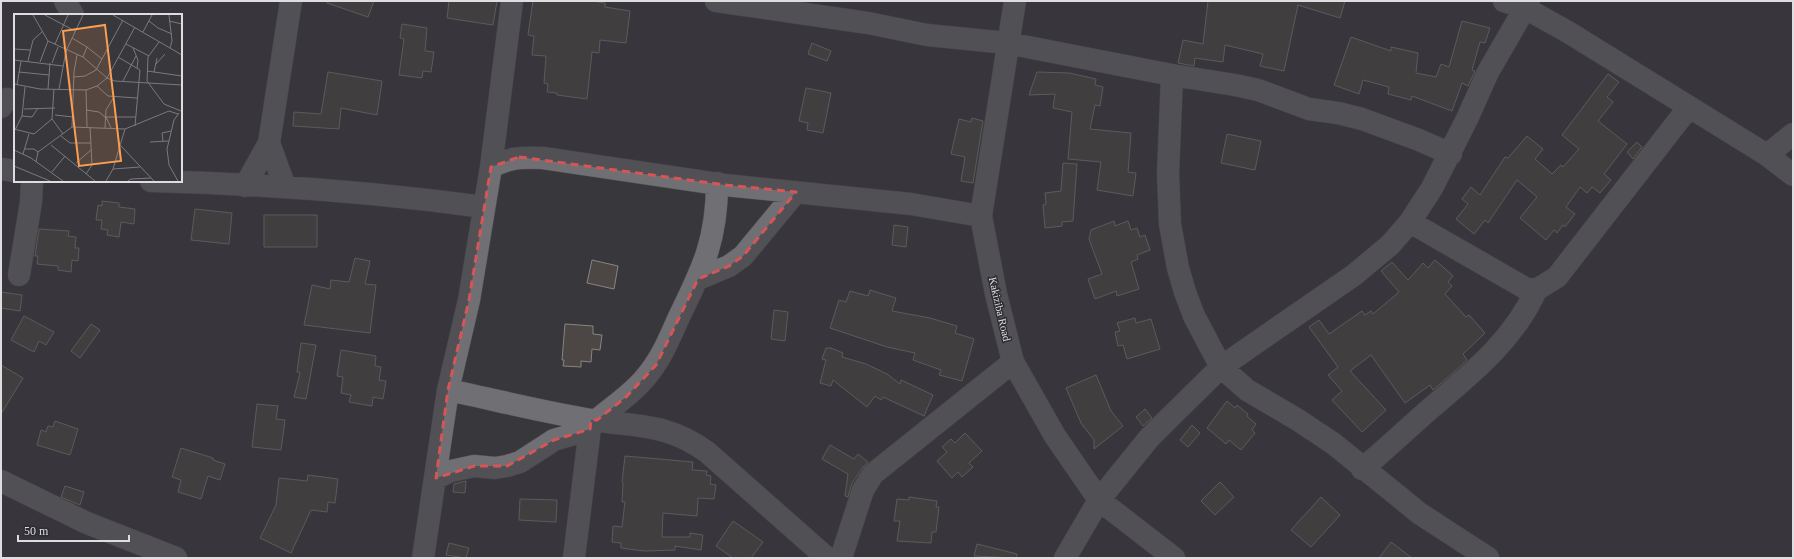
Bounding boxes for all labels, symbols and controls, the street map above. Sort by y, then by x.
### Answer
inset map [14,14,182,182]
street label: Kakiziba Road [987,276,1013,343]
scale bar [18,517,129,543]
text: 50 m [24,524,49,538]

